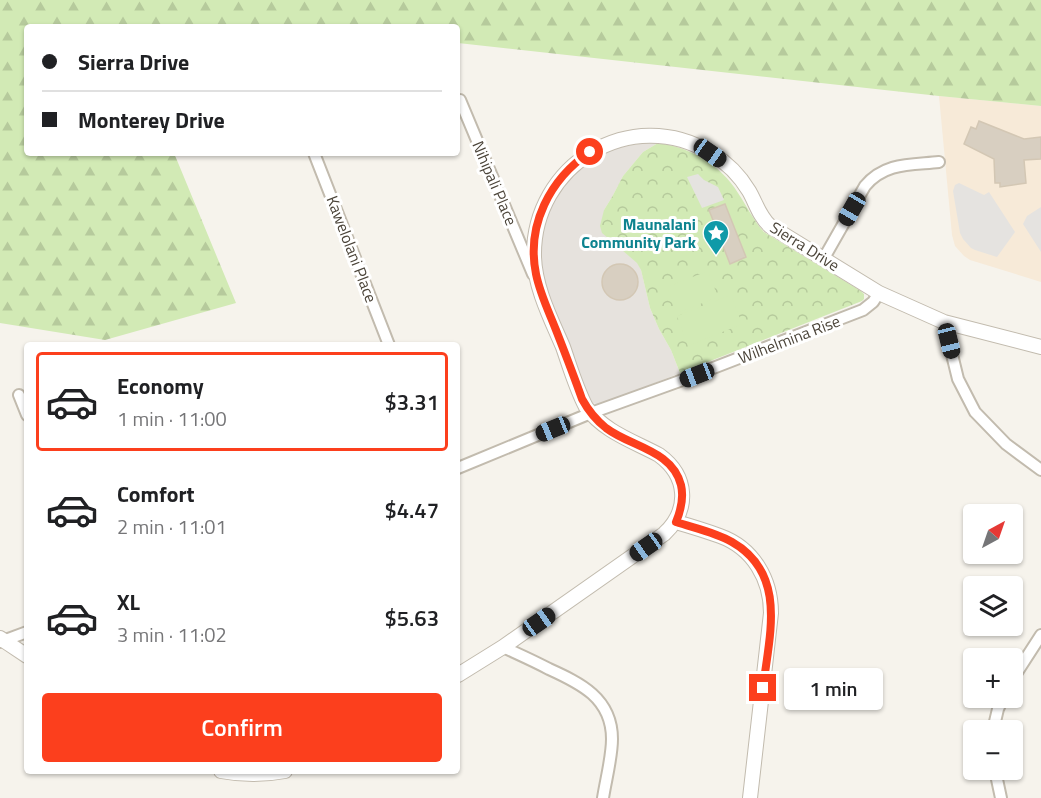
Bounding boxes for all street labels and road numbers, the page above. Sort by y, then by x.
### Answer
street label: Nihipali Place [466,137,524,229]
street label: Kawelolani Place [321,192,383,306]
street label: Sierra Drive [766,215,844,277]
street label: Wilhelmina Rise [734,309,844,369]

